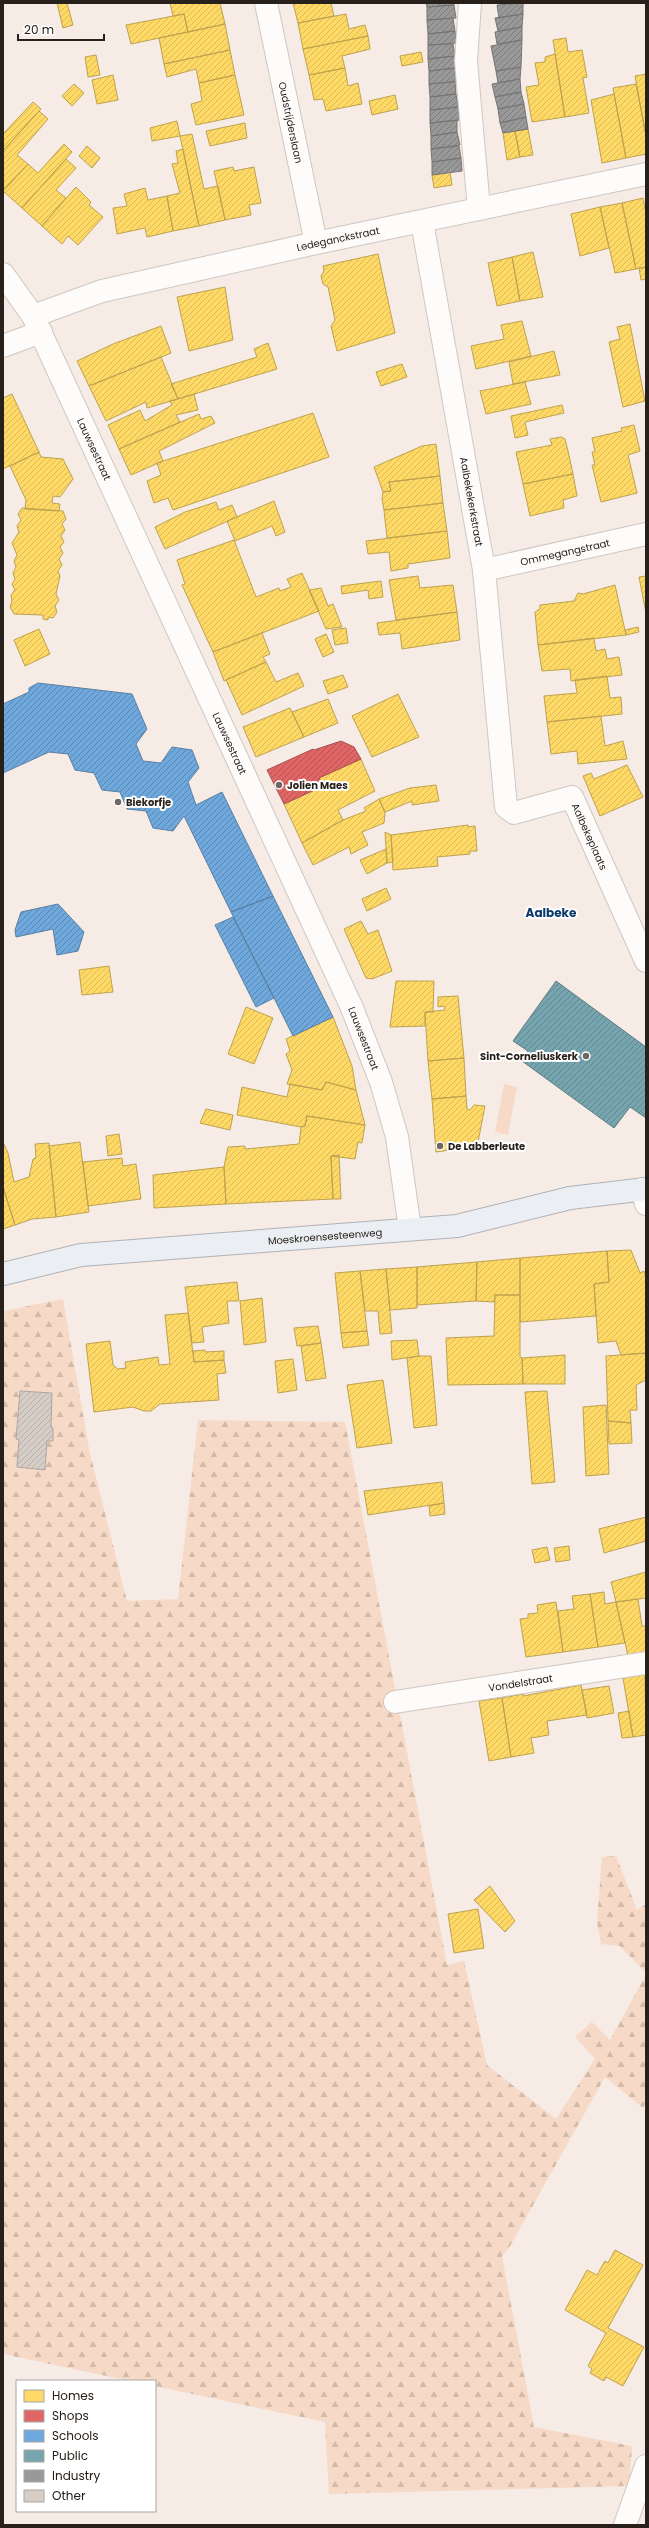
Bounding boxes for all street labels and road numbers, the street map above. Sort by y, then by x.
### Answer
street label: Oudstrijderslaan [275,80,307,165]
street label: Ledeganckstraat [295,222,381,255]
street label: Lauwsestraat [73,415,115,483]
street label: Aalbekekerkstraat [457,456,487,548]
street label: Ommegangstraat [519,535,612,569]
street label: Lauwsestraat [209,710,251,777]
street label: Aalbekeplaats [568,801,611,872]
street label: Lauwsestraat [345,1004,383,1072]
street label: Moeskroensesteenweg [267,1224,383,1248]
street label: Vondelstraat [487,1670,554,1695]

